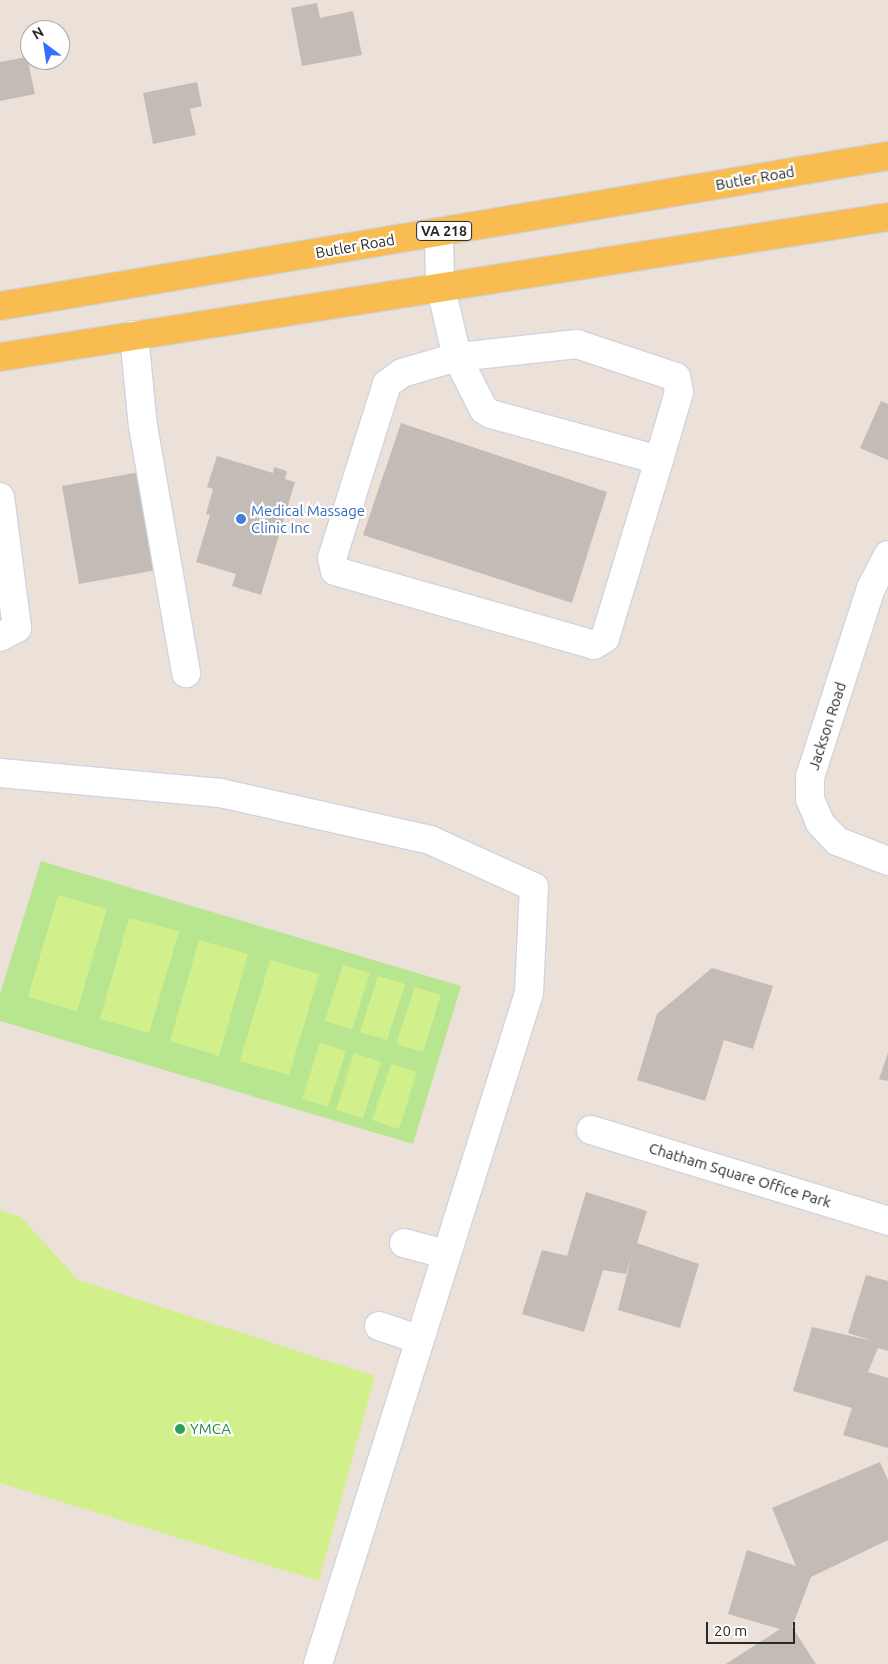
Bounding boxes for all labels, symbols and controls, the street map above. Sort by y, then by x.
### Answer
north arrow [20,20,70,70]
text: N [29,23,46,43]
street label: Butler Road [714,162,796,194]
road number: VA 218 [415,220,473,242]
street label: Butler Road [314,230,396,262]
place label: Medical Massage Clinic Inc [251,501,365,536]
marker: Medical Massage Clinic Inc [235,513,247,525]
street label: Jackson Road [804,680,850,772]
street label: Chatham Square Office Park [647,1139,833,1211]
place label: YMCA [190,1420,231,1438]
marker: YMCA [174,1423,186,1435]
scale bar [708,1612,797,1644]
text: 20 m [714,1622,747,1639]

